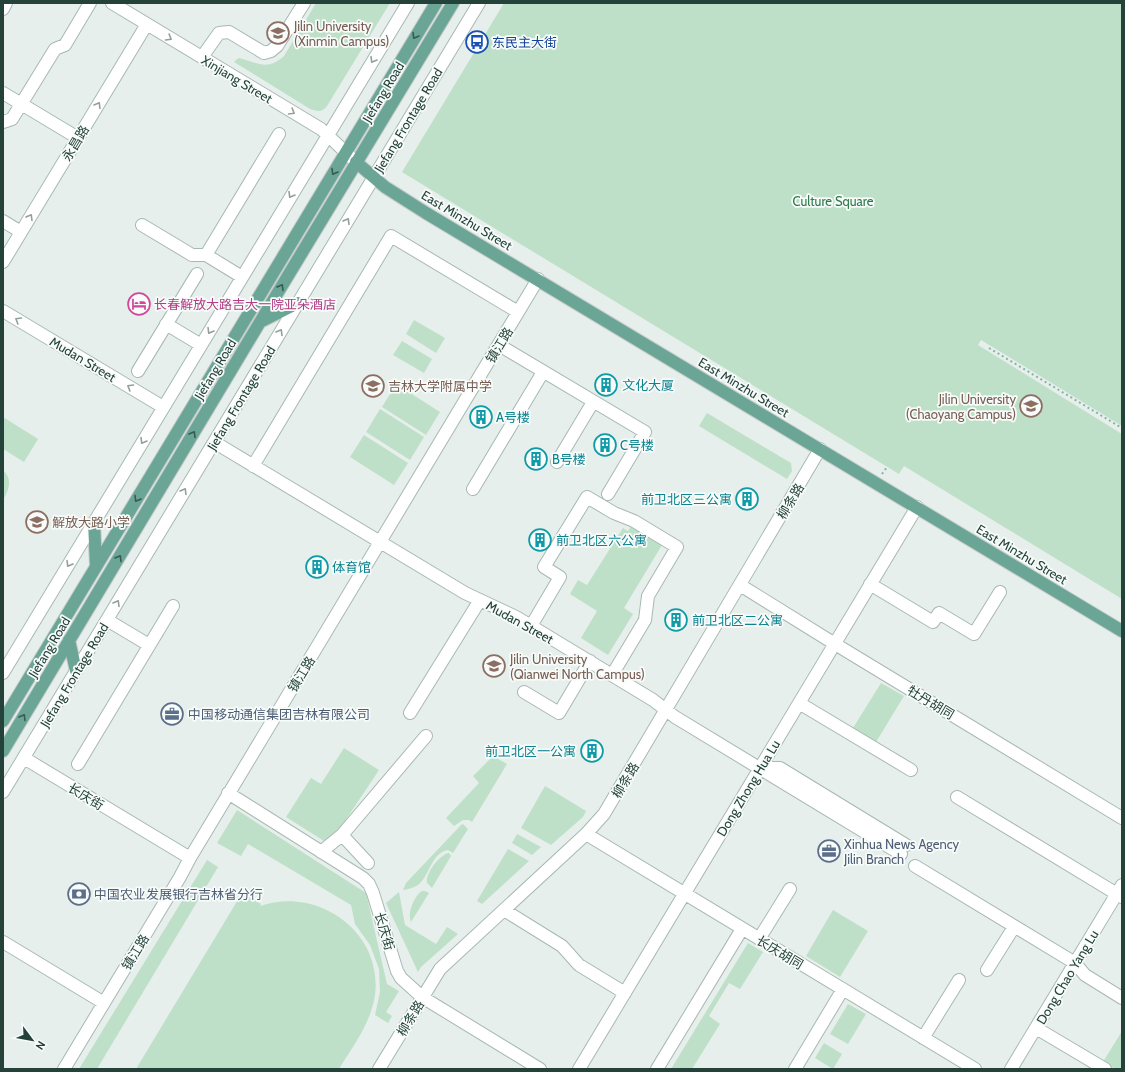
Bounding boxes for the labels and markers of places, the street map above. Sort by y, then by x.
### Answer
place label: Jilin University (Xinmin Campus) [293,18,389,49]
school or university icon: Jilin University (Xinmin Campus) [265,20,291,46]
bus stop icon: 东民主大街 [464,29,490,55]
place label: 东民主大街 [492,34,557,50]
hotel icon: 长春解放大路吉大一院亚朵酒店 [126,291,152,317]
place label: 长春解放大路吉大一院亚朵酒店 [154,296,336,312]
building icon: 文化大厦 [593,372,619,398]
school or university icon: 吉林大学附属中学 [360,373,386,399]
place label: 文化大厦 [622,377,674,393]
place label: 吉林大学附属中学 [388,378,492,394]
place label: Jilin University (Chaoyang Campus) [906,391,1016,422]
school or university icon: Jilin University (Chaoyang Campus) [1018,393,1044,419]
building icon: A号楼 [468,404,494,430]
place label: A号楼 [496,409,530,425]
building icon: C号楼 [592,432,618,458]
place label: C号楼 [620,437,654,453]
building icon: B号楼 [523,446,549,472]
place label: B号楼 [552,451,586,467]
building icon: 前卫北区三公寓 [734,486,760,512]
place label: 前卫北区三公寓 [641,491,732,507]
school or university icon: 解放大路小学 [24,509,50,535]
place label: 解放大路小学 [52,514,130,530]
building icon: 前卫北区六公寓 [527,527,553,553]
place label: 前卫北区六公寓 [556,532,647,548]
building icon: 体育馆 [304,554,330,580]
place label: 体育馆 [332,559,371,575]
building icon: 前卫北区二公寓 [663,607,689,633]
place label: 前卫北区二公寓 [692,612,783,628]
place label: Jilin University (Qianwei North Campus) [509,651,645,682]
school or university icon: Jilin University (Qianwei North Campus) [481,653,507,679]
office icon: 中国移动通信集团吉林有限公司 [159,701,185,727]
place label: 中国移动通信集团吉林有限公司 [188,706,370,722]
building icon: 前卫北区一公寓 [579,738,605,764]
place label: 前卫北区一公寓 [485,743,576,759]
place label: Xinhua News Agency Jilin Branch [843,836,960,867]
office icon: Xinhua News Agency Jilin Branch [816,838,842,864]
bank icon: 中国农业发展银行吉林省分行 [66,881,92,907]
place label: 中国农业发展银行吉林省分行 [94,886,263,902]

